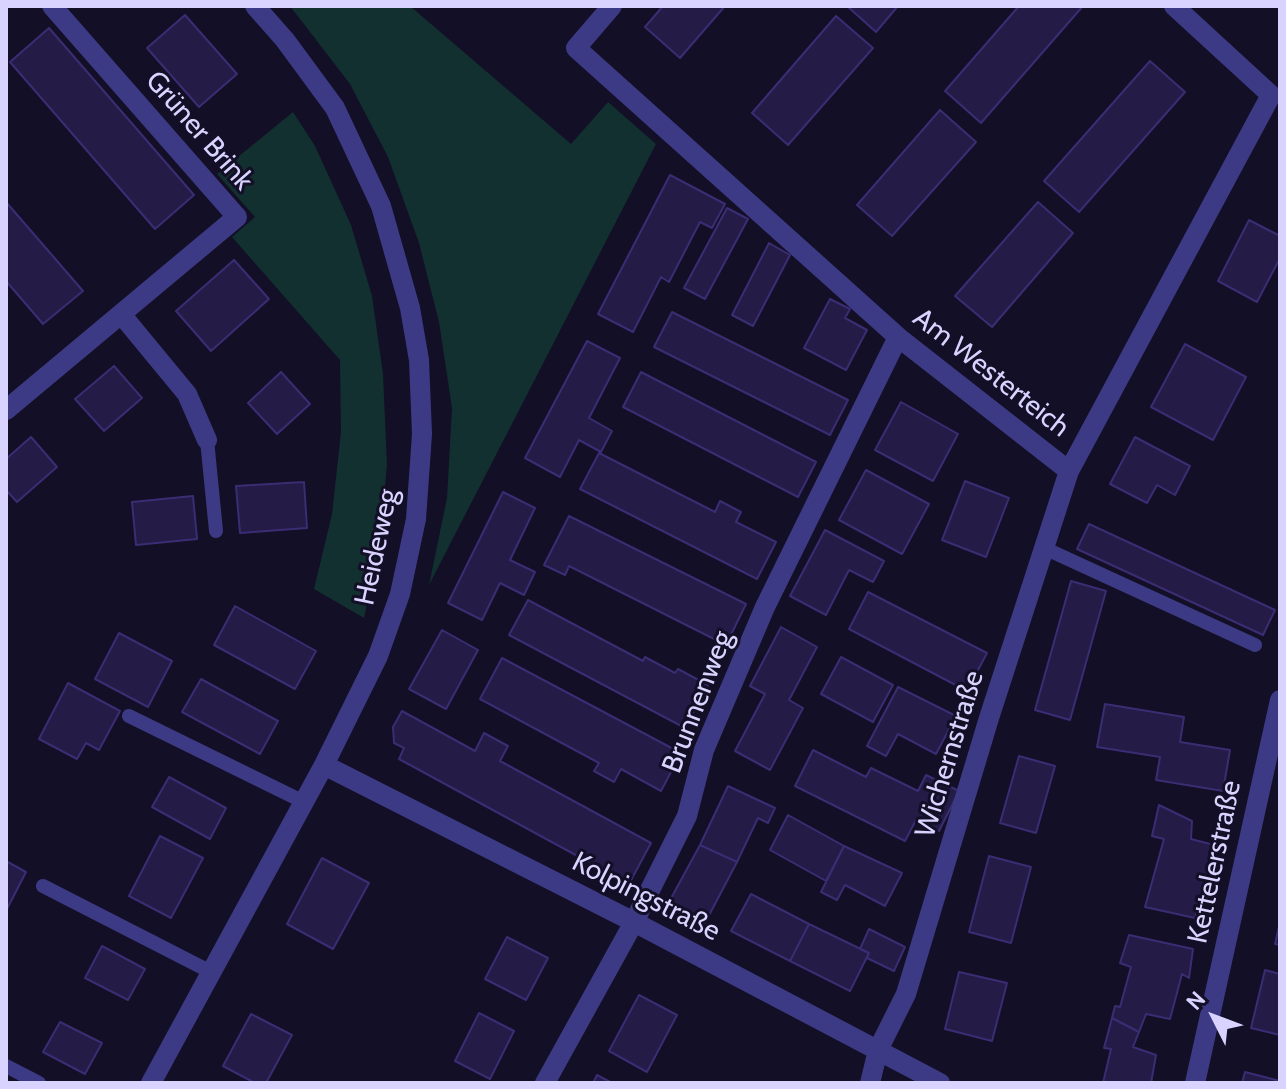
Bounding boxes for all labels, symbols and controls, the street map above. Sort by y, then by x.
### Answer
street label: Grüner Brink [138,65,260,197]
street label: Am Westerteich [906,301,1076,445]
street label: Heideweg [348,486,406,608]
street label: Brunnenweg [656,626,740,778]
street label: Wichernstraße [909,667,991,841]
street label: Kettelerstraße [1181,778,1249,946]
street label: Kolpingstraße [566,845,726,949]
north arrow [1174,977,1254,1057]
text: N [1181,986,1211,1015]

